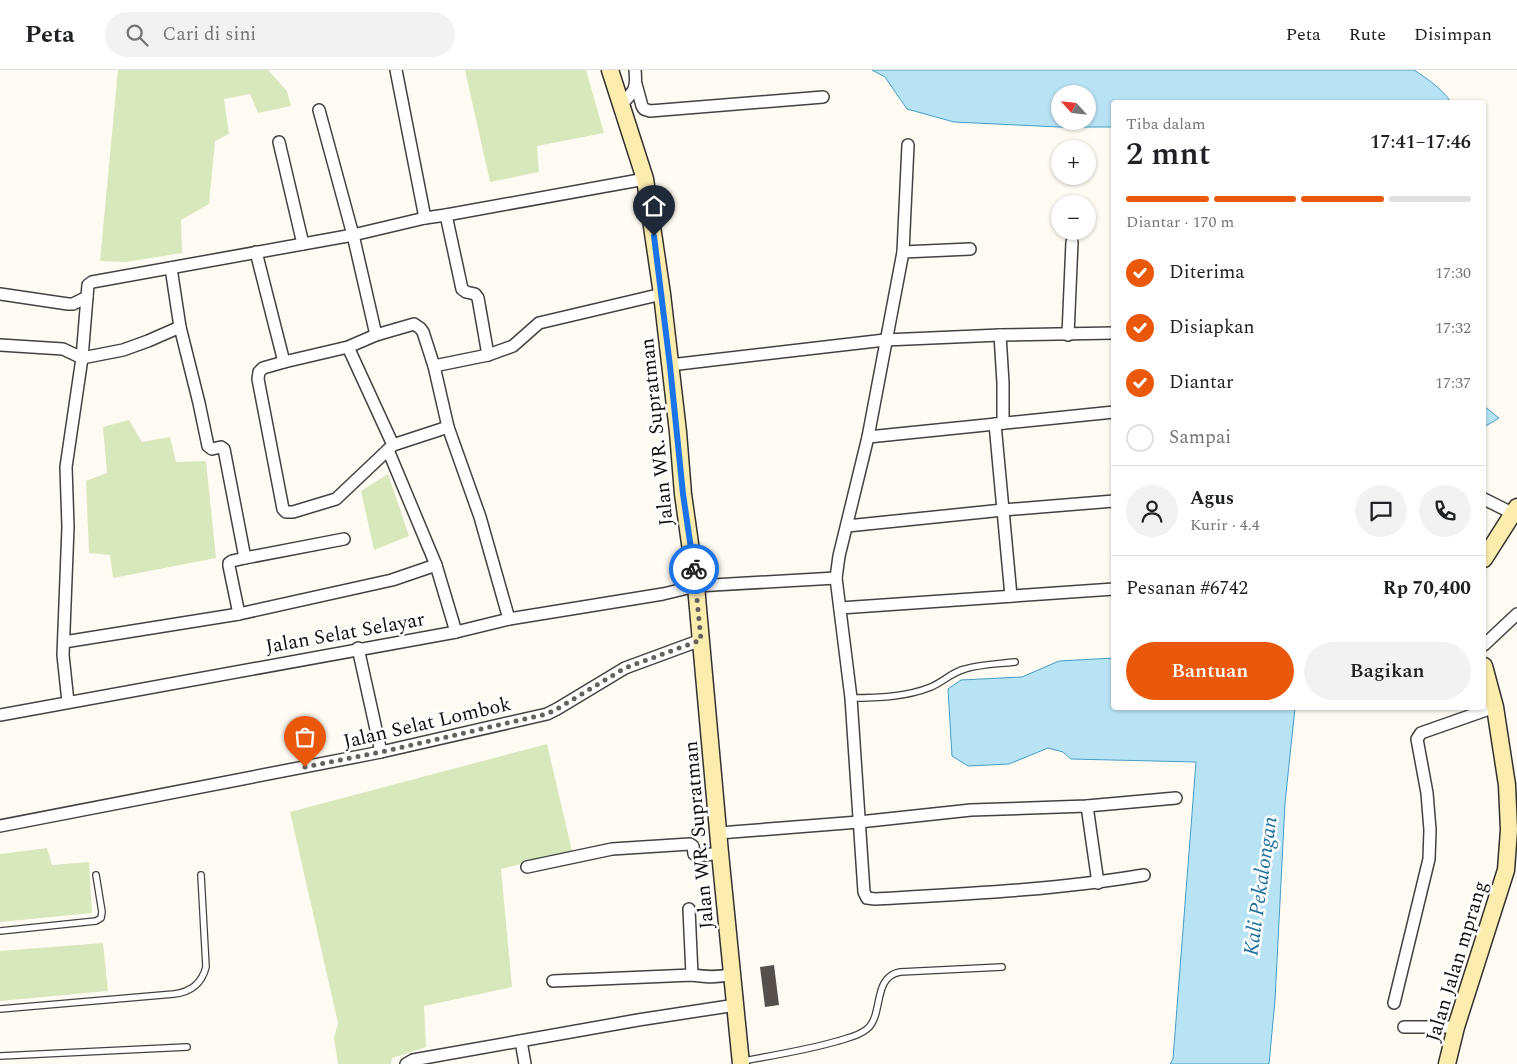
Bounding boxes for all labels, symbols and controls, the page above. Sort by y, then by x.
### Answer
search box [105,12,455,57]
text: Peta [25,17,75,53]
text: Cari di sini [163,20,256,49]
icon: search [123,21,151,49]
text: Peta [1286,21,1321,48]
text: Rute [1349,21,1386,48]
text: Disimpan [1414,21,1492,48]
north arrow [1051,85,1096,130]
map controls [1051,85,1096,240]
text: Tiba dalam [1126,112,1206,136]
text: 17:41–17:46 [1370,128,1471,157]
text: 2 mnt [1126,130,1211,179]
button: + [1051,140,1096,185]
pin [633,185,675,236]
icon: home [640,192,668,220]
button: − [1051,195,1096,240]
text: Diantar · 170 m [1126,210,1234,234]
text: Diterima [1169,258,1245,287]
icon: check [1126,259,1154,287]
text: 17:30 [1435,261,1471,285]
text: Disiapkan [1169,313,1255,342]
icon: check [1126,314,1154,342]
text: 17:32 [1435,316,1471,340]
street label: Jalan WR. Supratman [632,336,682,527]
text: Diantar [1169,368,1234,397]
icon: check [1126,369,1154,397]
text: 17:37 [1435,371,1471,395]
text: Sampai [1169,423,1231,452]
text: Agus [1190,484,1234,513]
button: person [1126,485,1178,537]
button: chat [1355,485,1407,537]
button: phone [1419,485,1471,537]
text: Kurir · 4.4 [1190,513,1260,537]
courier [669,544,719,594]
icon: bike [680,555,708,583]
text: Pesanan #6742 [1126,574,1248,603]
text: Rp 70,400 [1383,574,1471,603]
street label: Jalan Selat Selayar [263,604,427,662]
button: Bantuan [1126,642,1294,700]
button: Bagikan [1304,642,1471,700]
street label: Jalan Selat Lombok [340,689,514,757]
pin [284,716,326,767]
icon: bag [291,723,319,751]
street label: Jalan WR. Supratman [676,740,722,930]
water label: Kali Pekalongan [1235,814,1287,958]
street label: Jalan Jalan mprang [1418,877,1496,1046]

